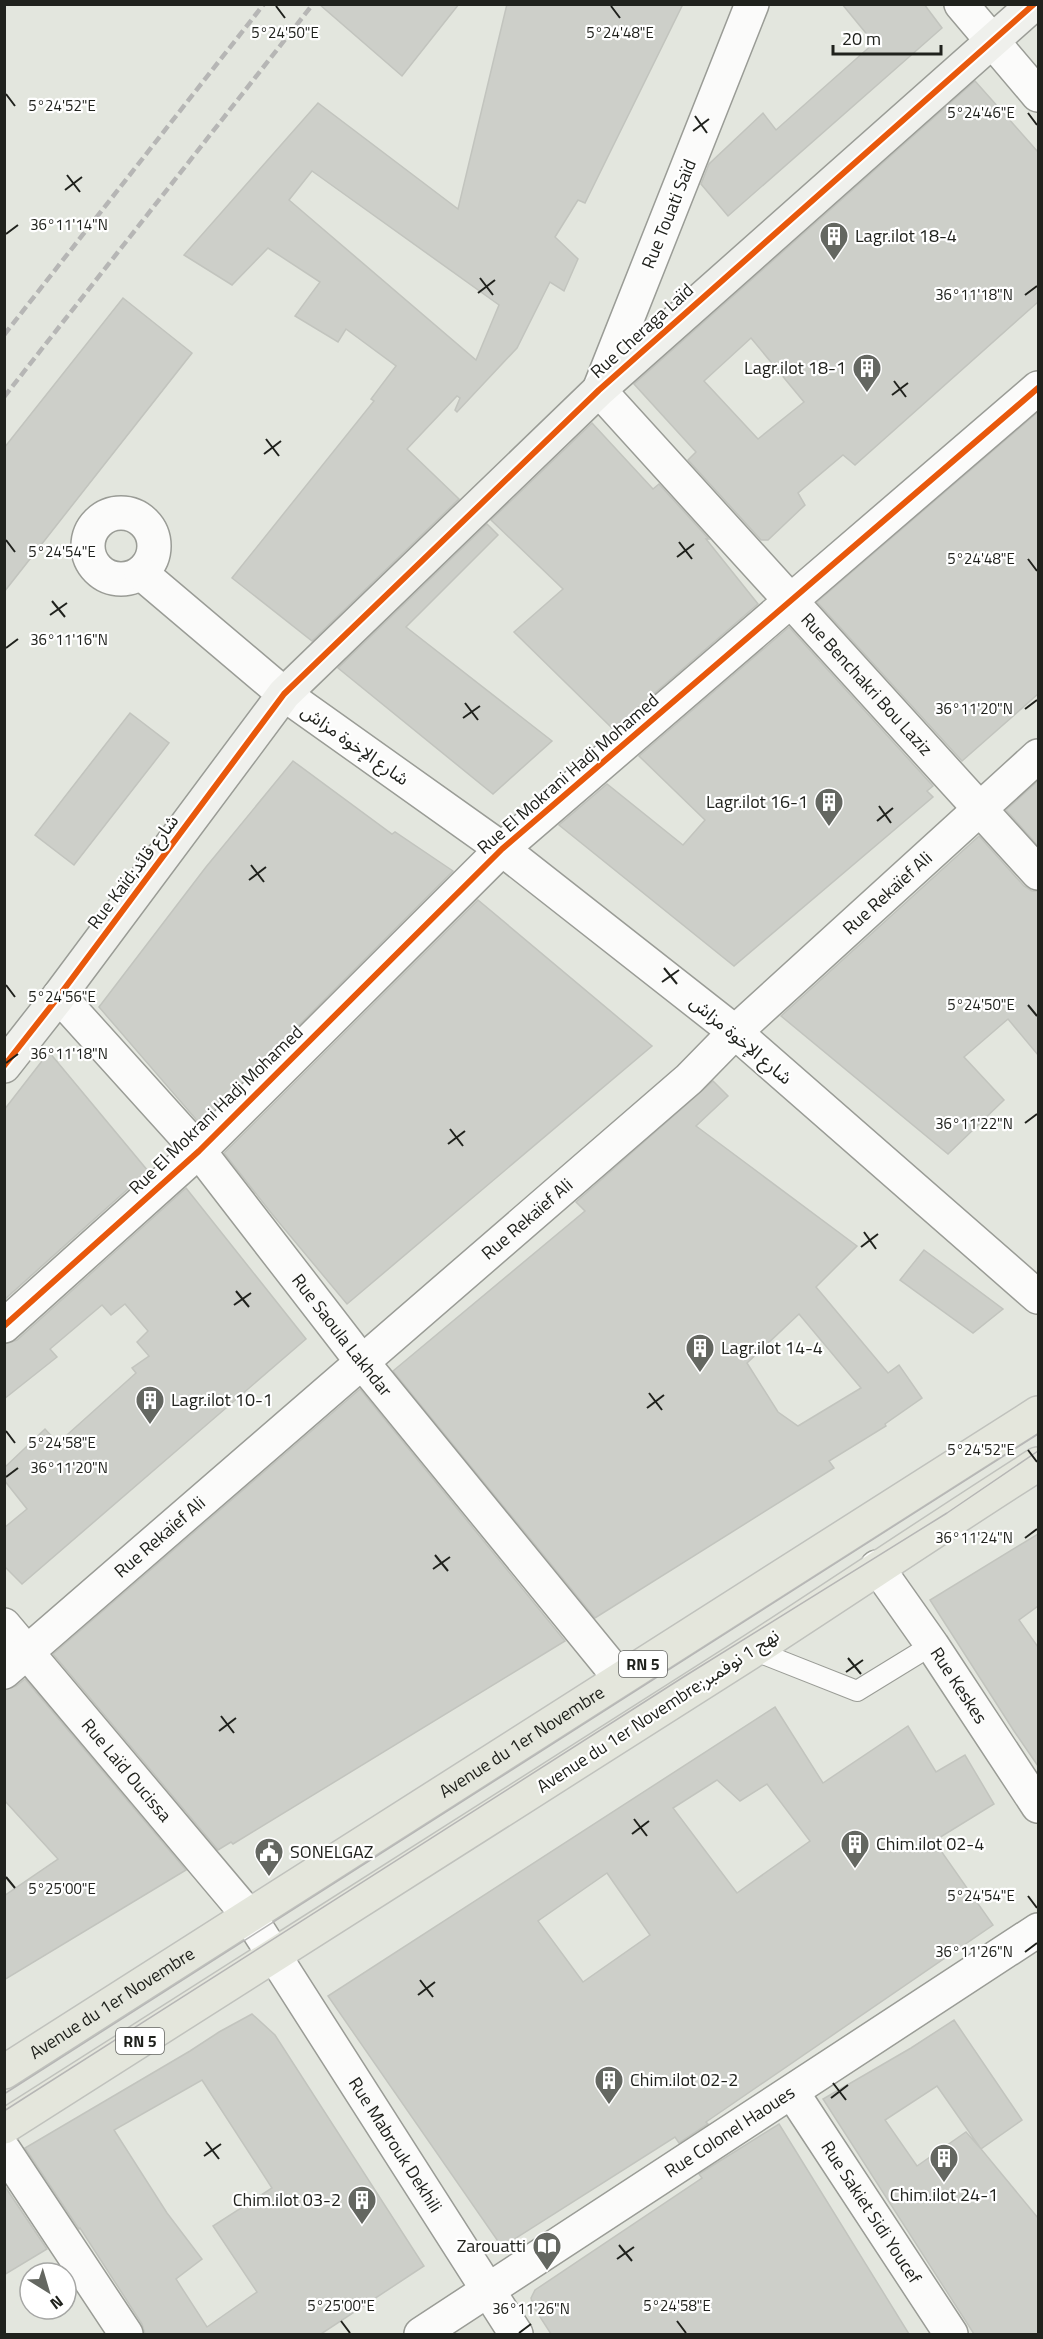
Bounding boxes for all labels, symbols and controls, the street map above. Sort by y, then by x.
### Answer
scale bar [833,18,941,56]
text: 5°24'50"E [251,21,319,44]
text: 5°24'48"E [586,21,654,44]
text: 20 m [842,25,881,52]
text: 5°24'52"E [28,94,96,117]
text: 5°24'46"E [947,101,1015,124]
street label: Rue Touati Saïd [634,155,703,273]
text: 36°11'14"N [30,213,108,236]
building icon: Lagr.ilot 18-4 [818,220,850,262]
place label: Lagr.ilot 18-4 [855,222,957,249]
street label: Rue Cheraga Laïd [584,277,699,384]
text: 36°11'18"N [935,283,1013,306]
building icon: Lagr.ilot 18-1 [851,352,883,394]
place label: Lagr.ilot 18-1 [744,354,846,381]
text: 5°24'54"E [28,540,96,563]
text: 5°24'48"E [947,547,1015,570]
street label: Rue Benchakri Bou Laziz [795,606,939,762]
text: 36°11'16"N [30,628,108,651]
street label: Rue El Mokrani Hadj Mohamed [471,687,665,860]
street label: شارع الإخوة مزاش [295,697,415,793]
text: 36°11'20"N [935,697,1013,720]
building icon: Lagr.ilot 16-1 [813,786,845,828]
place label: Lagr.ilot 16-1 [706,788,808,815]
street label: Rue Kaïd;شارع قائد [80,809,186,935]
street label: Rue Rekaïef Ali [836,845,938,941]
text: 5°24'56"E [28,985,96,1008]
street label: شارع الإخوة مزاش [684,989,798,1091]
text: 5°24'50"E [947,993,1015,1016]
street label: Rue El Mokrani Hadj Mohamed [122,1019,309,1200]
text: 36°11'18"N [30,1042,108,1065]
text: 36°11'22"N [935,1112,1013,1135]
street label: Rue Rekaïef Ali [475,1171,578,1266]
street label: Rue Saoula Lakhdar [286,1268,399,1402]
building icon: Lagr.ilot 14-4 [684,1332,716,1374]
place label: Lagr.ilot 14-4 [721,1334,823,1361]
building icon: Lagr.ilot 10-1 [134,1384,166,1426]
place label: Lagr.ilot 10-1 [171,1386,273,1413]
text: 5°24'58"E [28,1431,96,1454]
text: 5°24'52"E [947,1438,1015,1461]
text: 36°11'20"N [30,1456,108,1479]
street label: Rue Rekaïef Ali [108,1490,211,1584]
text: 36°11'24"N [935,1526,1013,1549]
street label: Avenue du 1er Novembre;نهج 1 نوفمبر [531,1622,784,1799]
street label: Rue Keskes [924,1642,994,1729]
road number: RN 5 [619,1651,667,1677]
street label: Avenue du 1er Novembre [434,1679,609,1804]
street label: Rue Laïd Oucissa [75,1712,178,1828]
building icon: Chim.ilot 02-4 [839,1828,871,1870]
place label: Chim.ilot 02-4 [876,1830,984,1857]
public building icon: SONELGAZ [253,1836,285,1878]
place label: SONELGAZ [290,1838,373,1865]
text: 5°25'00"E [28,1877,96,1900]
text: 5°24'54"E [947,1884,1015,1907]
street label: Avenue du 1er Novembre [24,1940,200,2066]
text: 36°11'26"N [935,1940,1013,1963]
road number: RN 5 [116,2028,164,2054]
building icon: Chim.ilot 02-2 [593,2064,625,2106]
place label: Chim.ilot 02-2 [630,2066,738,2093]
street label: Rue Mabrouk Dekhili [342,2072,449,2218]
street label: Rue Colonel Haoues [659,2079,800,2184]
street label: Rue Sakiet Sidi Youcef [815,2135,928,2289]
building icon: Chim.ilot 24-1 [928,2142,960,2184]
place label: Chim.ilot 24-1 [890,2181,998,2208]
building icon: Chim.ilot 03-2 [346,2184,378,2226]
place label: Chim.ilot 03-2 [233,2186,341,2213]
library icon: Zarouatti [531,2230,563,2272]
place label: Zarouatti [457,2232,526,2259]
north arrow [18,2261,78,2321]
text: N [45,2290,69,2316]
text: 5°25'00"E [307,2294,375,2317]
text: 5°24'58"E [643,2294,711,2317]
text: 36°11'26"N [492,2297,570,2320]

